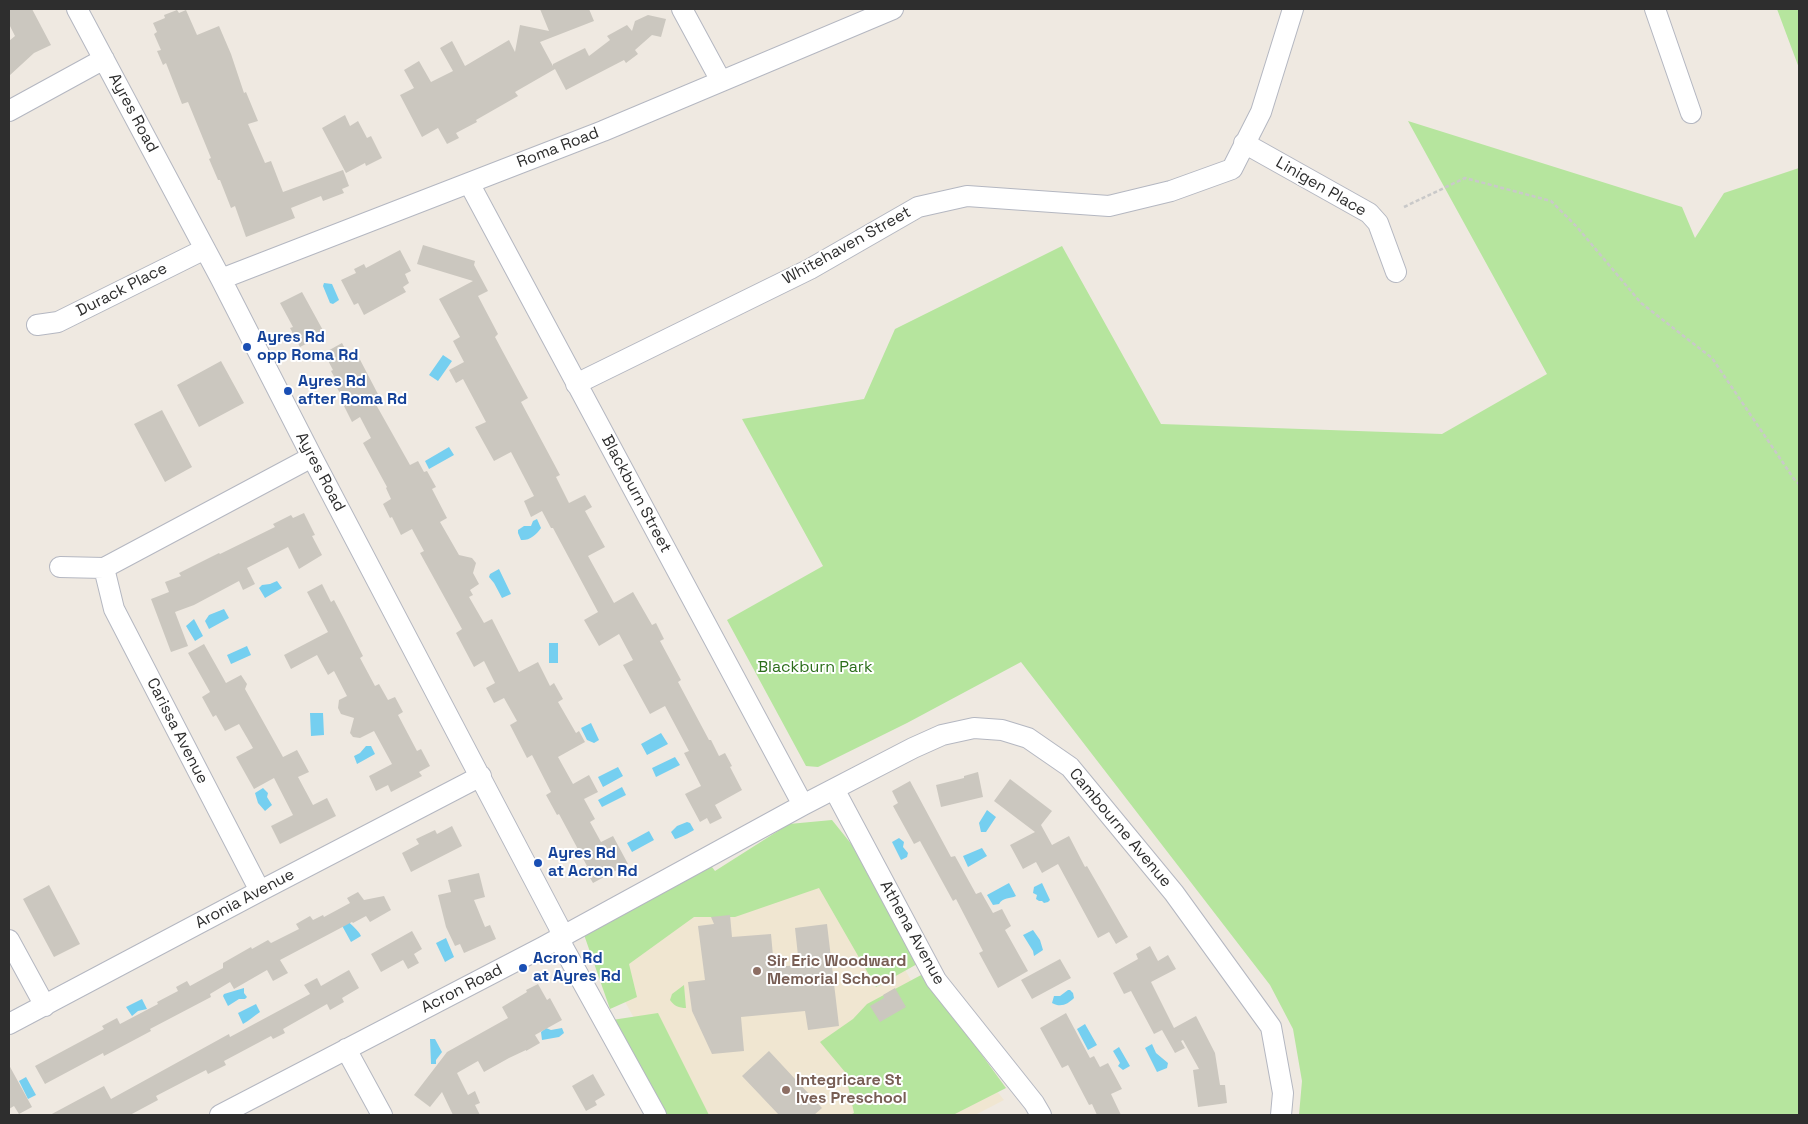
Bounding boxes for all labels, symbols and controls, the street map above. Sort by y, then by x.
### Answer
street label: Ayres Road [104,70,162,156]
street label: Roma Road [514,124,602,172]
street label: Linigen Place [1272,153,1370,221]
street label: Whitehaven Street [780,203,914,289]
street label: Durack Place [74,259,170,321]
place label: Ayres Rd opp Roma Rd [257,328,358,366]
marker: Ayres Rd opp Roma Rd [241,341,253,353]
place label: Ayres Rd after Roma Rd [298,372,407,410]
marker: Ayres Rd after Roma Rd [282,385,294,397]
street label: Ayres Road [291,429,349,515]
street label: Blackburn Street [597,432,675,556]
park label: Blackburn Park [758,658,872,678]
street label: Carissa Avenue [142,675,212,787]
street label: Cambourne Avenue [1065,765,1175,891]
place label: Ayres Rd at Acron Rd [548,844,638,882]
marker: Ayres Rd at Acron Rd [532,857,544,869]
street label: Aronia Avenue [192,865,298,933]
street label: Athena Avenue [875,878,949,988]
place label: Acron Rd at Ayres Rd [533,949,621,987]
place label: Sir Eric Woodward Memorial School [767,952,906,990]
street label: Acron Road [418,960,506,1018]
marker: Acron Rd at Ayres Rd [517,962,529,974]
marker: Sir Eric Woodward Memorial School [751,965,763,977]
place label: Integricare St Ives Preschool [796,1071,907,1109]
marker: Integricare St Ives Preschool [780,1084,792,1096]

